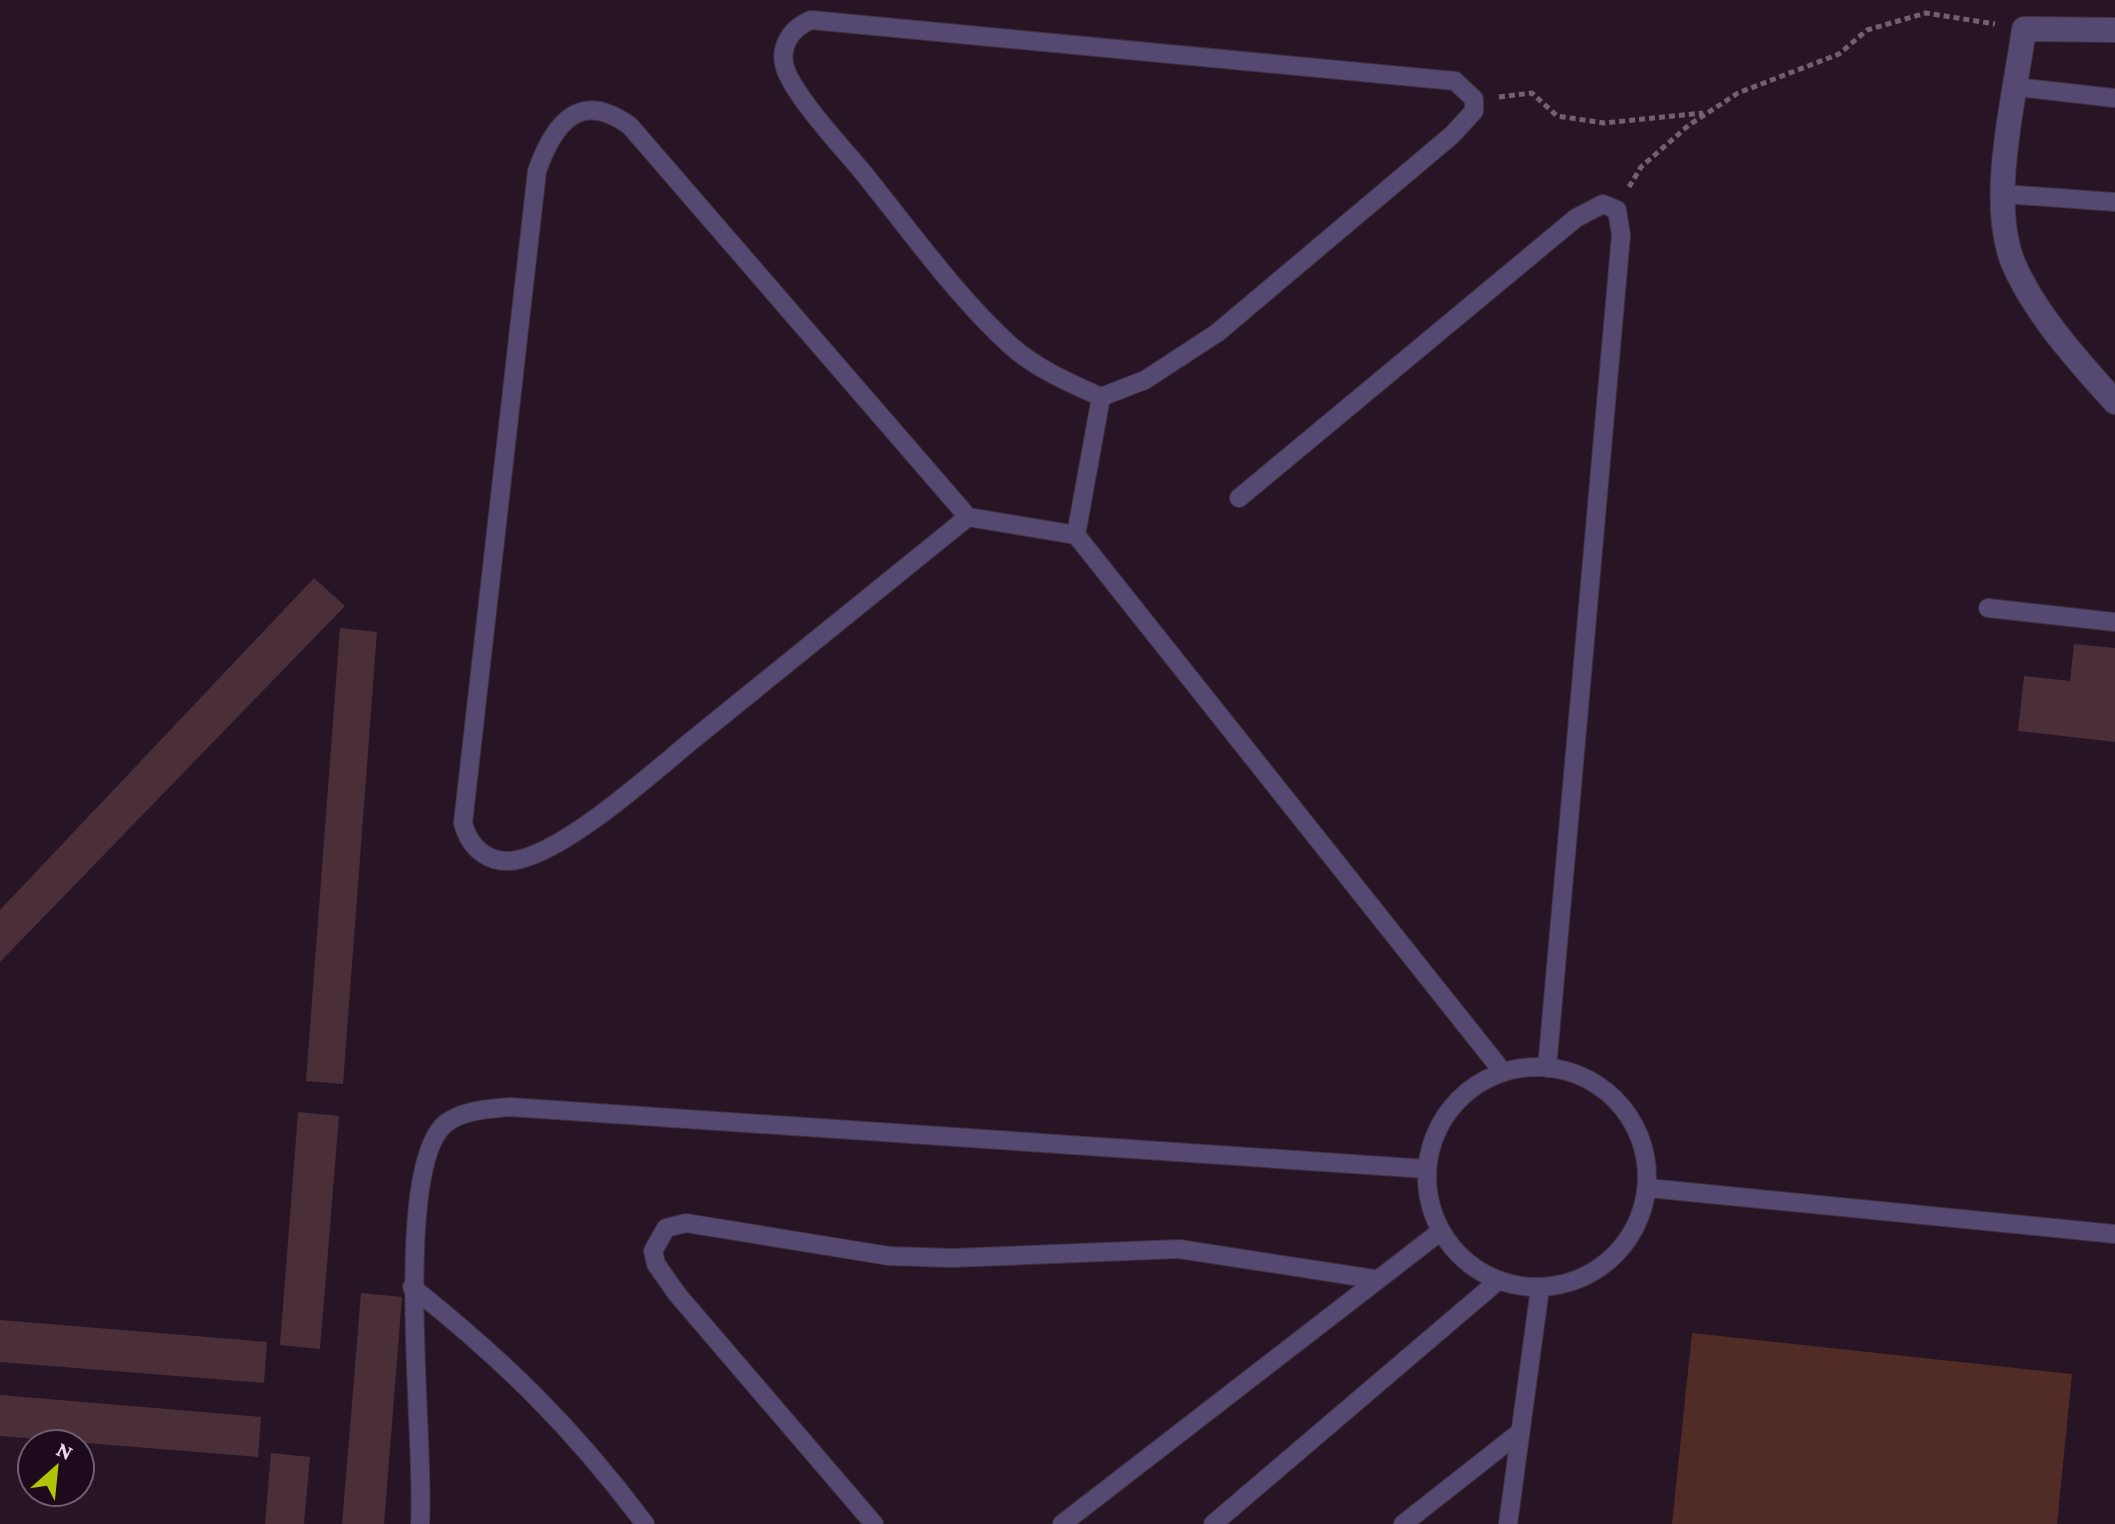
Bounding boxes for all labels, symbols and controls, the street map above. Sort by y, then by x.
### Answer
north arrow [16,1428,96,1508]
text: N [52,1436,77,1465]

